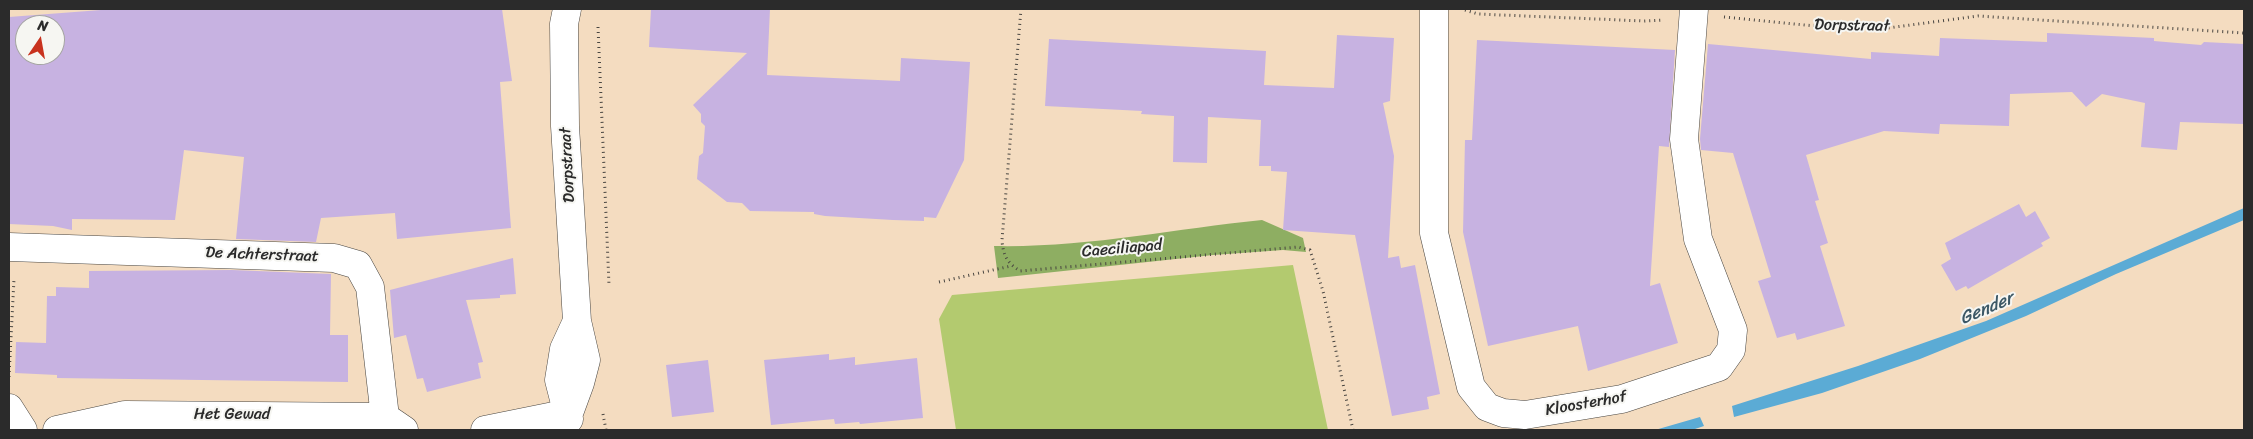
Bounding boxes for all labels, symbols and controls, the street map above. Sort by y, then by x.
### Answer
text: N [36,13,50,39]
north arrow [15,15,65,65]
street label: Dorpstraat [1814,16,1890,36]
street label: Dorpstraat [556,127,580,203]
street label: Caeciliapad [1081,236,1163,262]
street label: De Achterstraat [205,243,319,267]
water label: Gender [1957,288,2017,330]
street label: Kloosterhof [1544,387,1628,421]
street label: Het Gewad [194,405,270,425]

